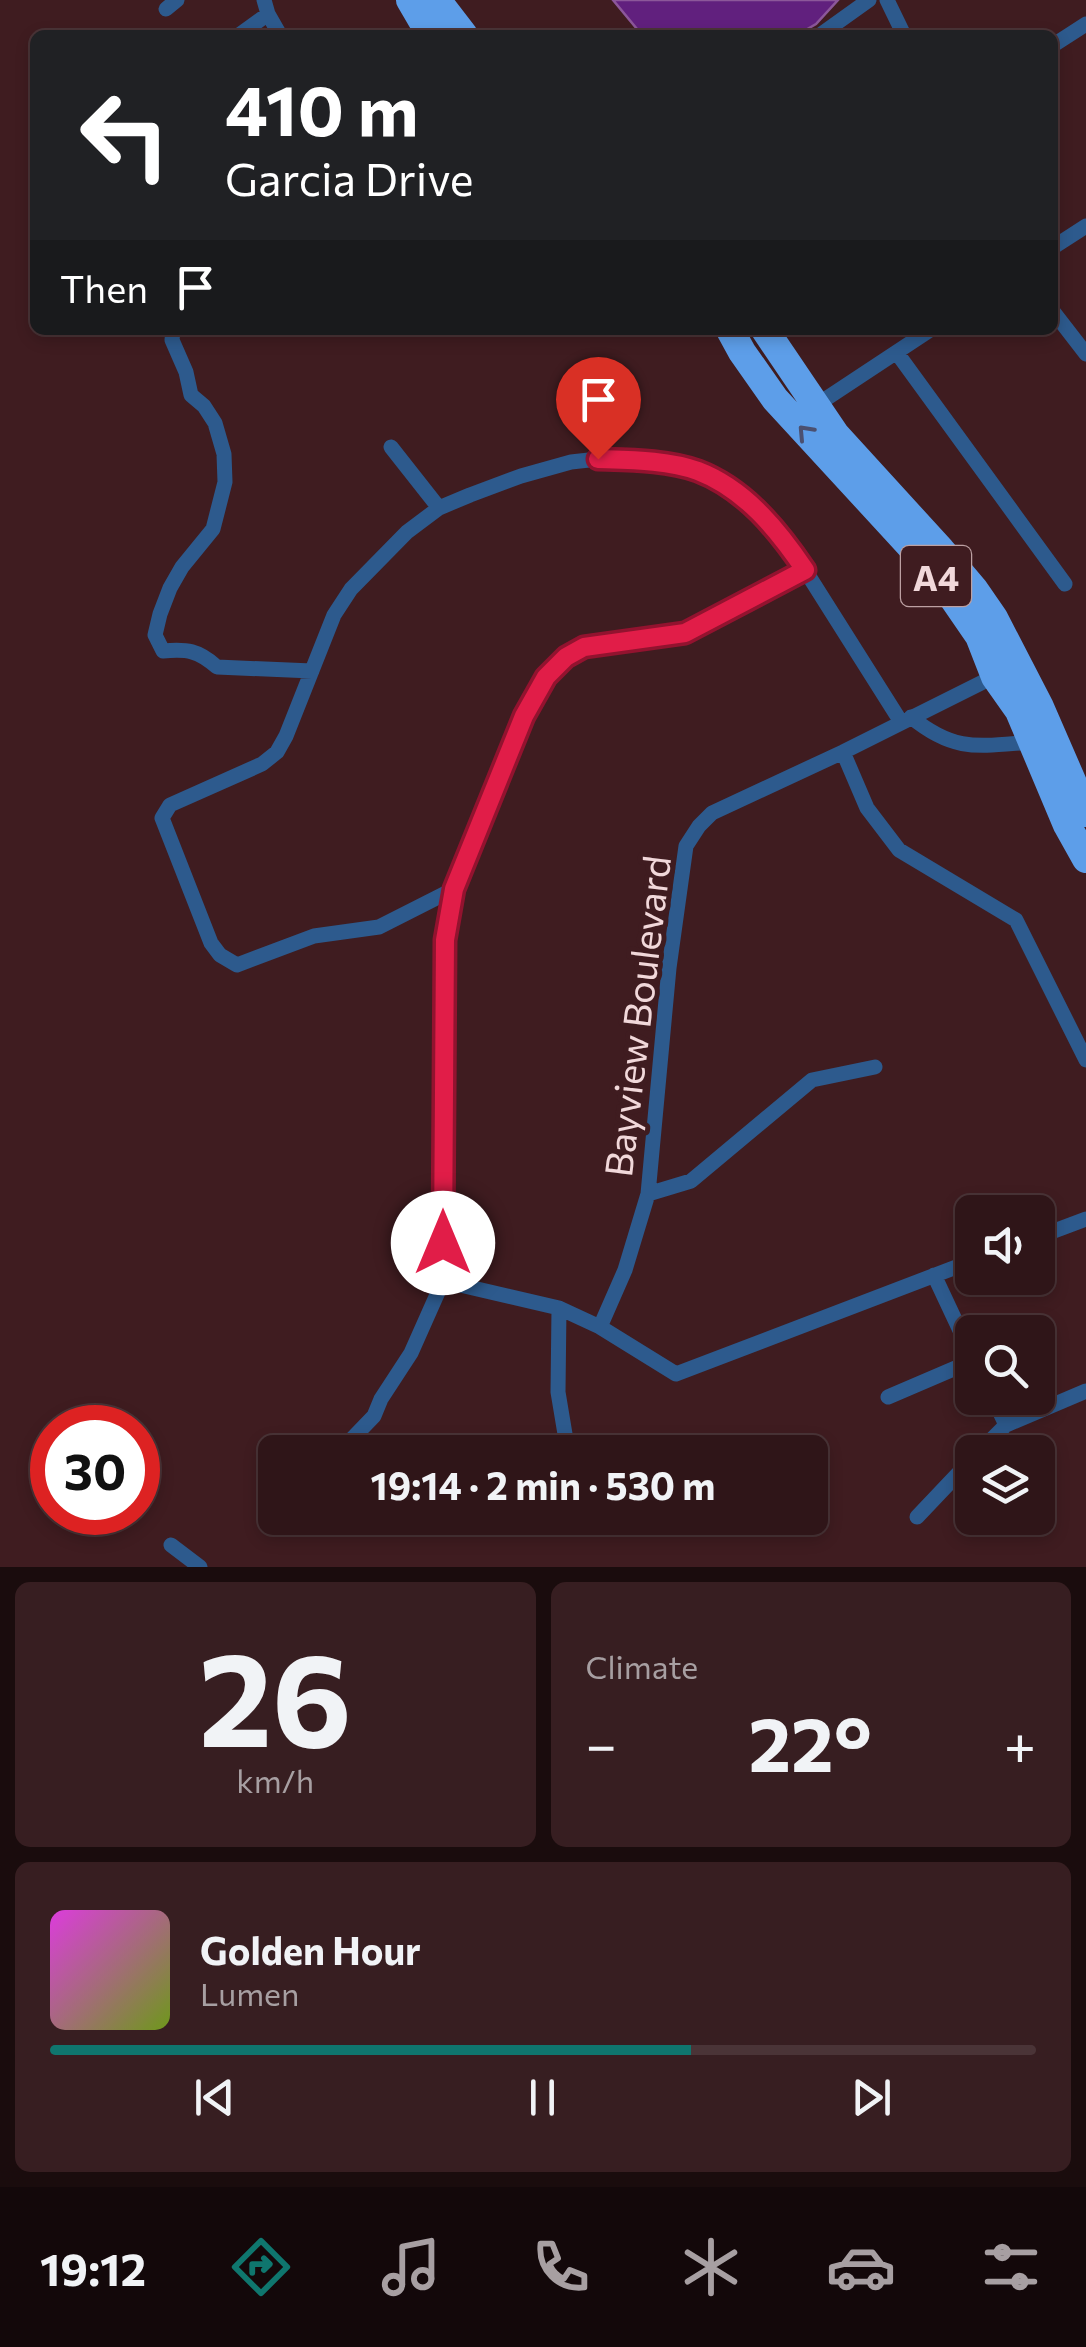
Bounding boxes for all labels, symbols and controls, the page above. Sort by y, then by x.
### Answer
text: 410 m [225,65,418,150]
icon: left [60,70,190,200]
text: Garcia Drive [225,150,473,205]
icon: arrive [168,260,223,315]
text: Then [60,264,148,311]
pin [556,357,641,460]
icon: arrive [571,372,626,427]
one-way arrow [798,425,816,444]
road number: A4 [901,546,971,606]
street label: Bayview Boulevard [593,853,679,1179]
position arrow [391,1191,495,1295]
map controls [955,1195,1055,1535]
button: sound [955,1195,1055,1295]
button: search [955,1315,1055,1415]
speed limit sign: 30 [30,1405,160,1535]
button: layers [955,1435,1055,1535]
text: 19:14 · 2 min · 530 m [371,1461,715,1508]
text: 26 [199,1615,352,1774]
text: Climate [586,1646,698,1686]
text: 22° [748,1696,872,1787]
text: − [586,1709,617,1776]
text: + [1004,1709,1036,1776]
text: km/h [236,1760,314,1800]
text: Golden Hour [200,1926,421,1973]
text: Lumen [200,1973,299,2013]
icon: previous [187,2070,242,2125]
icon: pause [515,2070,570,2125]
icon: next [844,2070,899,2125]
icon: directions [226,2232,296,2302]
icon: music [376,2232,446,2302]
icon: phone [526,2232,596,2302]
icon: climate [676,2232,746,2302]
icon: car [826,2232,896,2302]
icon: filters [976,2232,1046,2302]
text: 19:12 [40,2240,146,2295]

